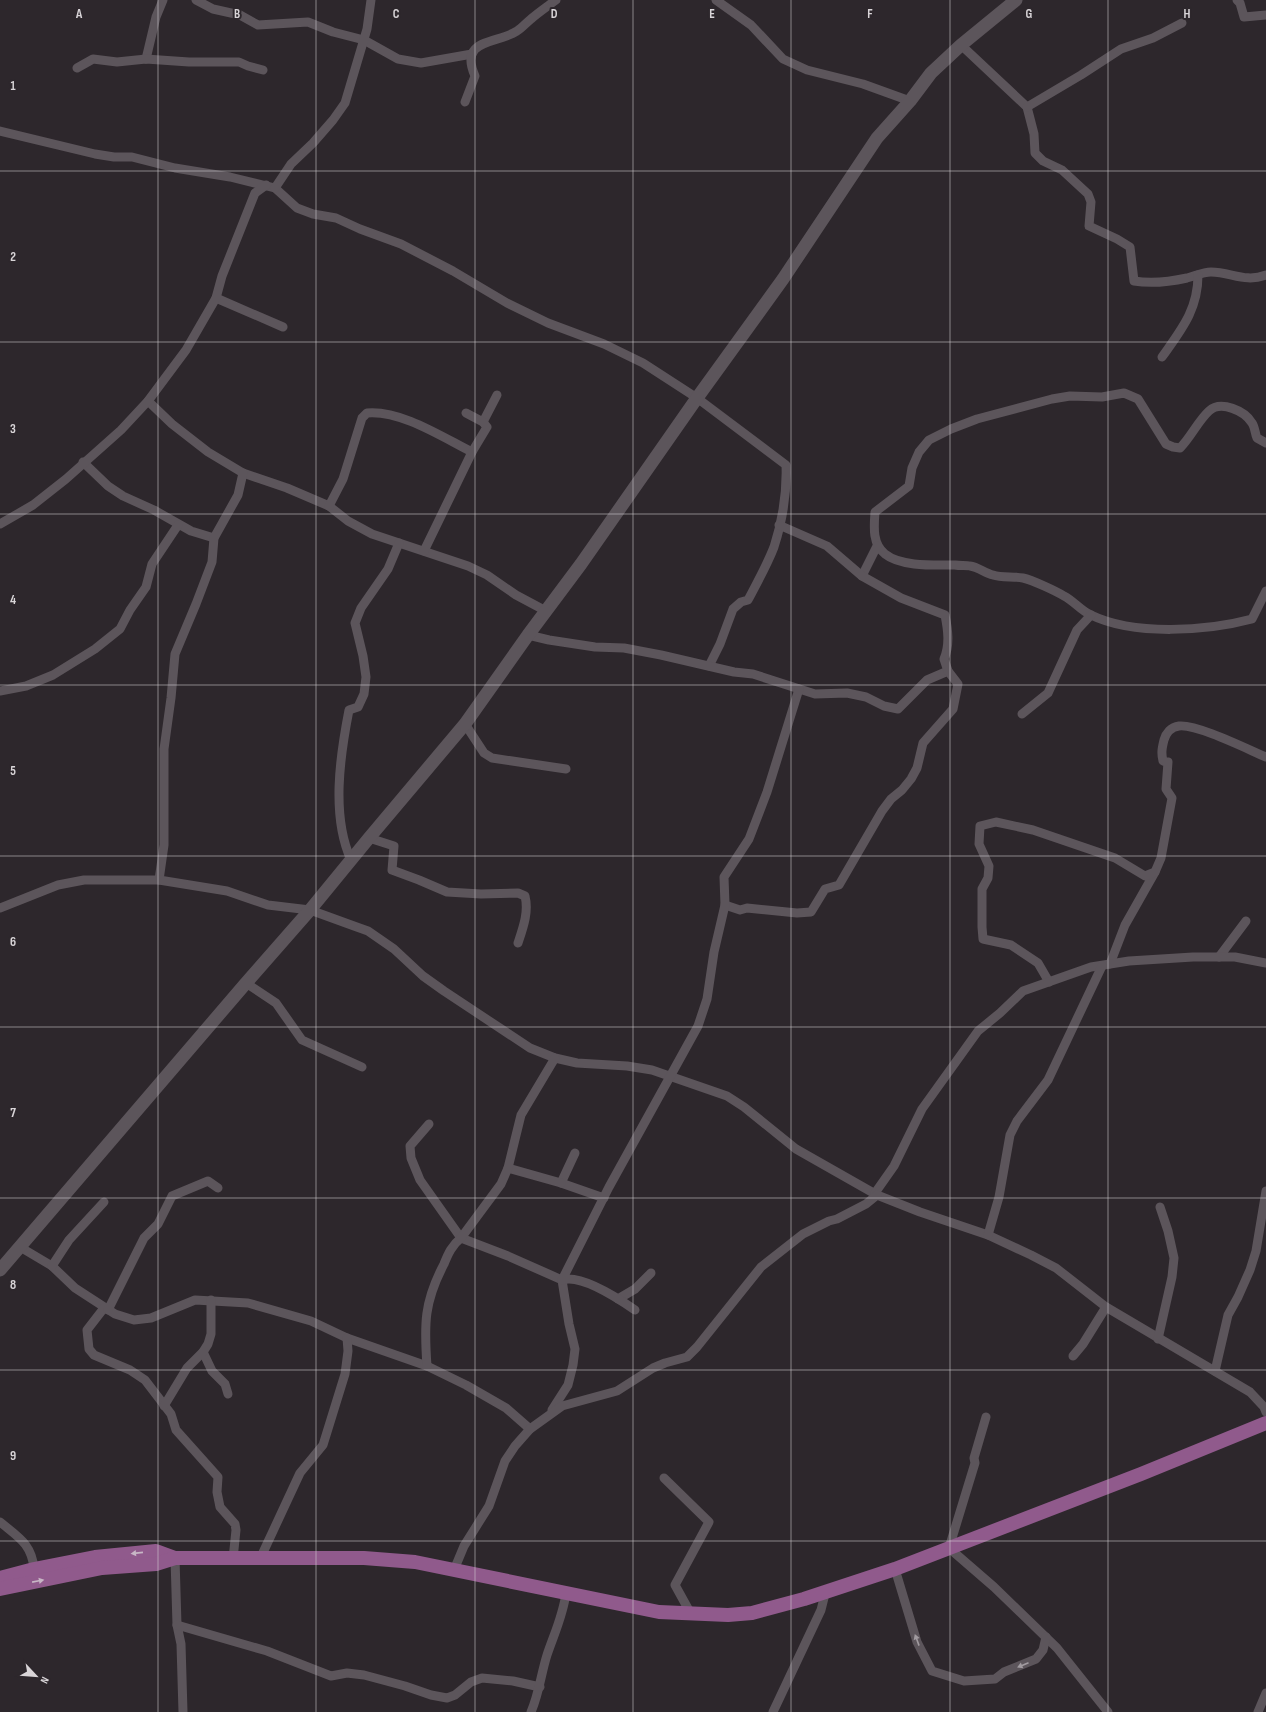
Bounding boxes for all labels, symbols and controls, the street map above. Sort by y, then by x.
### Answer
text: A [75,6,83,22]
text: B [234,6,240,22]
text: C [393,6,400,22]
text: D [551,6,558,22]
text: E [709,6,715,22]
text: F [867,6,873,22]
text: G [1026,6,1033,22]
text: H [1184,6,1191,22]
text: 1 [10,78,16,94]
text: 2 [10,249,16,265]
text: 3 [10,421,16,437]
text: 4 [10,592,16,608]
text: 5 [10,763,16,779]
text: 6 [10,934,16,950]
text: 7 [10,1105,16,1121]
text: 8 [10,1277,16,1293]
text: 9 [10,1448,16,1464]
one-way arrow [131,1550,143,1556]
one-way arrow [32,1578,44,1584]
one-way arrow [914,1634,920,1646]
north arrow [16,1656,56,1696]
one-way arrow [1016,1662,1028,1668]
text: N [37,1675,52,1686]

